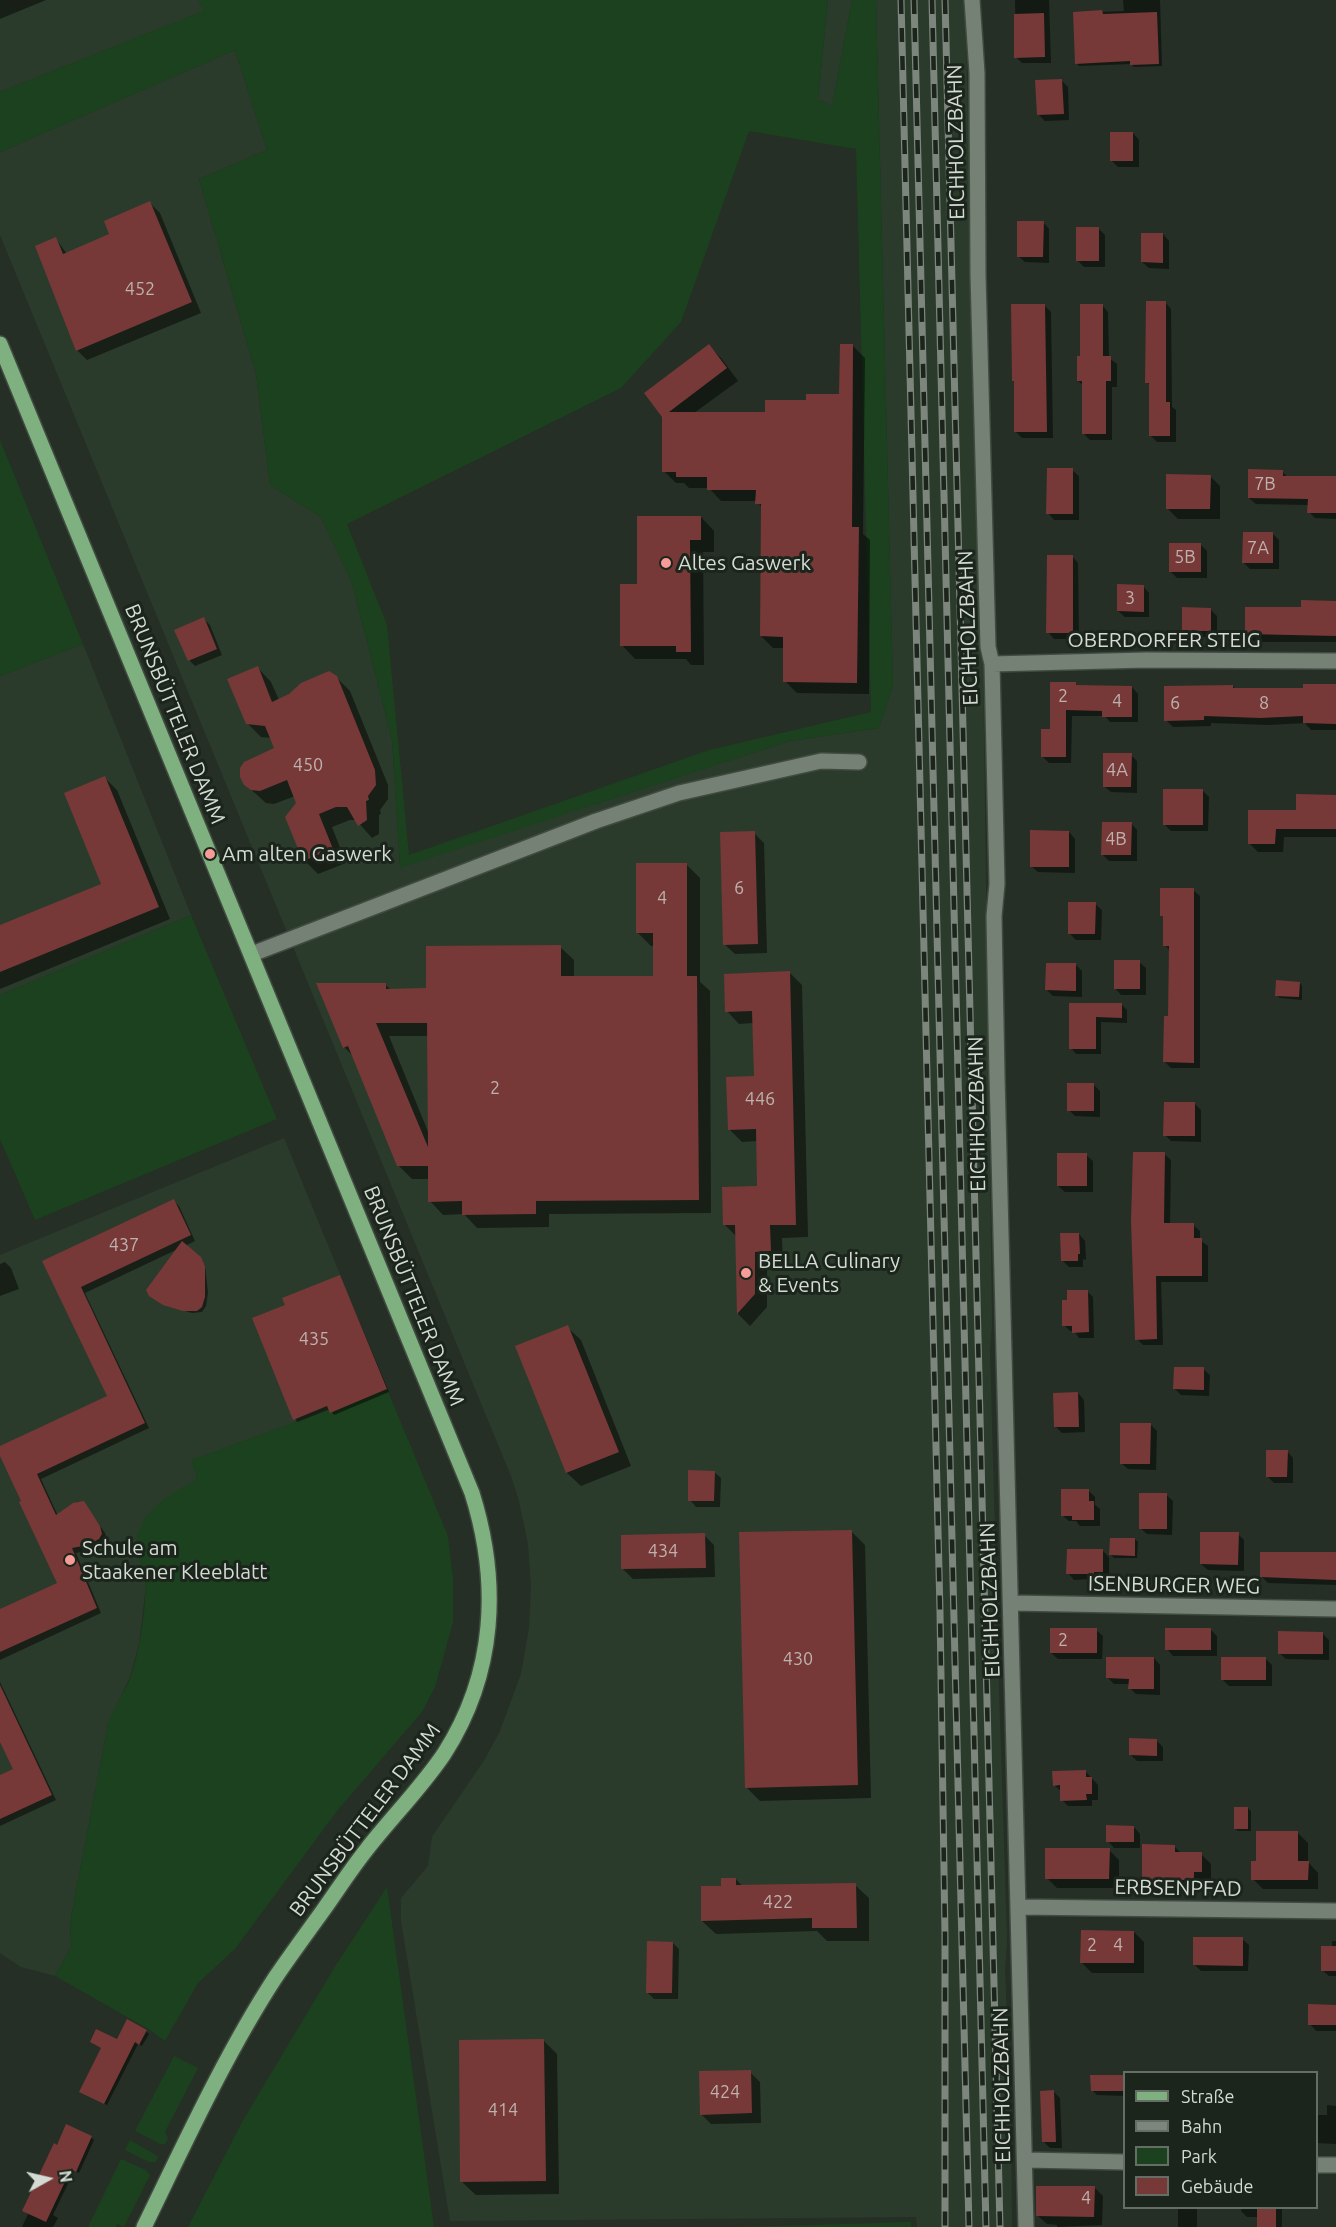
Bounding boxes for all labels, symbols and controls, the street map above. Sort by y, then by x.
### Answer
street label: EICHHOLZBAHN [942,64,970,220]
house number: 452 [125,278,155,300]
house number: 7B [1254,473,1276,495]
house number: 7A [1247,537,1269,559]
house number: 5B [1174,546,1196,568]
place label: Altes Gaswerk [678,550,811,576]
street label: EICHHOLZBAHN [953,550,983,706]
marker: Altes Gaswerk [659,556,673,570]
house number: 3 [1125,587,1135,609]
street label: BRUNSBÜTTELER DAMM [119,600,231,828]
street label: OBERDORFER STEIG [1067,627,1261,653]
house number: 2 [1058,685,1068,707]
house number: 4 [1112,690,1122,712]
house number: 6 [1170,692,1180,714]
house number: 8 [1259,692,1269,714]
house number: 450 [293,754,323,776]
house number: 4A [1106,759,1128,781]
house number: 4B [1105,828,1127,850]
place label: Am alten Gaswerk [222,841,392,867]
marker: Am alten Gaswerk [203,847,217,861]
house number: 6 [734,877,744,899]
house number: 4 [657,887,667,909]
street label: EICHHOLZBAHN [963,1036,991,1192]
house number: 2 [490,1077,500,1099]
house number: 446 [745,1088,775,1110]
street label: BRUNSBÜTTELER DAMM [358,1182,470,1410]
house number: 437 [109,1234,139,1256]
place label: BELLA Culinary & Events [758,1248,900,1298]
marker: BELLA Culinary & Events [739,1266,753,1280]
house number: 435 [299,1328,329,1350]
street label: EICHHOLZBAHN [975,1522,1005,1678]
place label: Schule am Staakener Kleeblatt [82,1535,268,1585]
house number: 434 [648,1540,678,1562]
marker: Schule am Staakener Kleeblatt [63,1553,77,1567]
street label: ISENBURGER WEG [1088,1571,1260,1599]
house number: 2 [1058,1629,1068,1651]
house number: 430 [783,1648,813,1670]
street label: BRUNSBÜTTELER DAMM [284,1718,446,1922]
street label: ERBSENPFAD [1114,1874,1242,1902]
house number: 422 [763,1891,793,1913]
house number: 2 [1087,1934,1097,1956]
house number: 4 [1113,1934,1123,1956]
street label: EICHHOLZBAHN [988,2007,1016,2163]
legend [1123,2071,1318,2209]
house number: 424 [710,2081,740,2103]
text: Straße [1181,2086,1234,2106]
house number: 414 [488,2099,518,2121]
text: Bahn [1181,2116,1222,2136]
text: Park [1181,2146,1217,2166]
north arrow [18,2149,78,2209]
text: N [56,2169,76,2184]
text: Gebäude [1181,2176,1253,2196]
house number: 4 [1081,2187,1091,2209]

